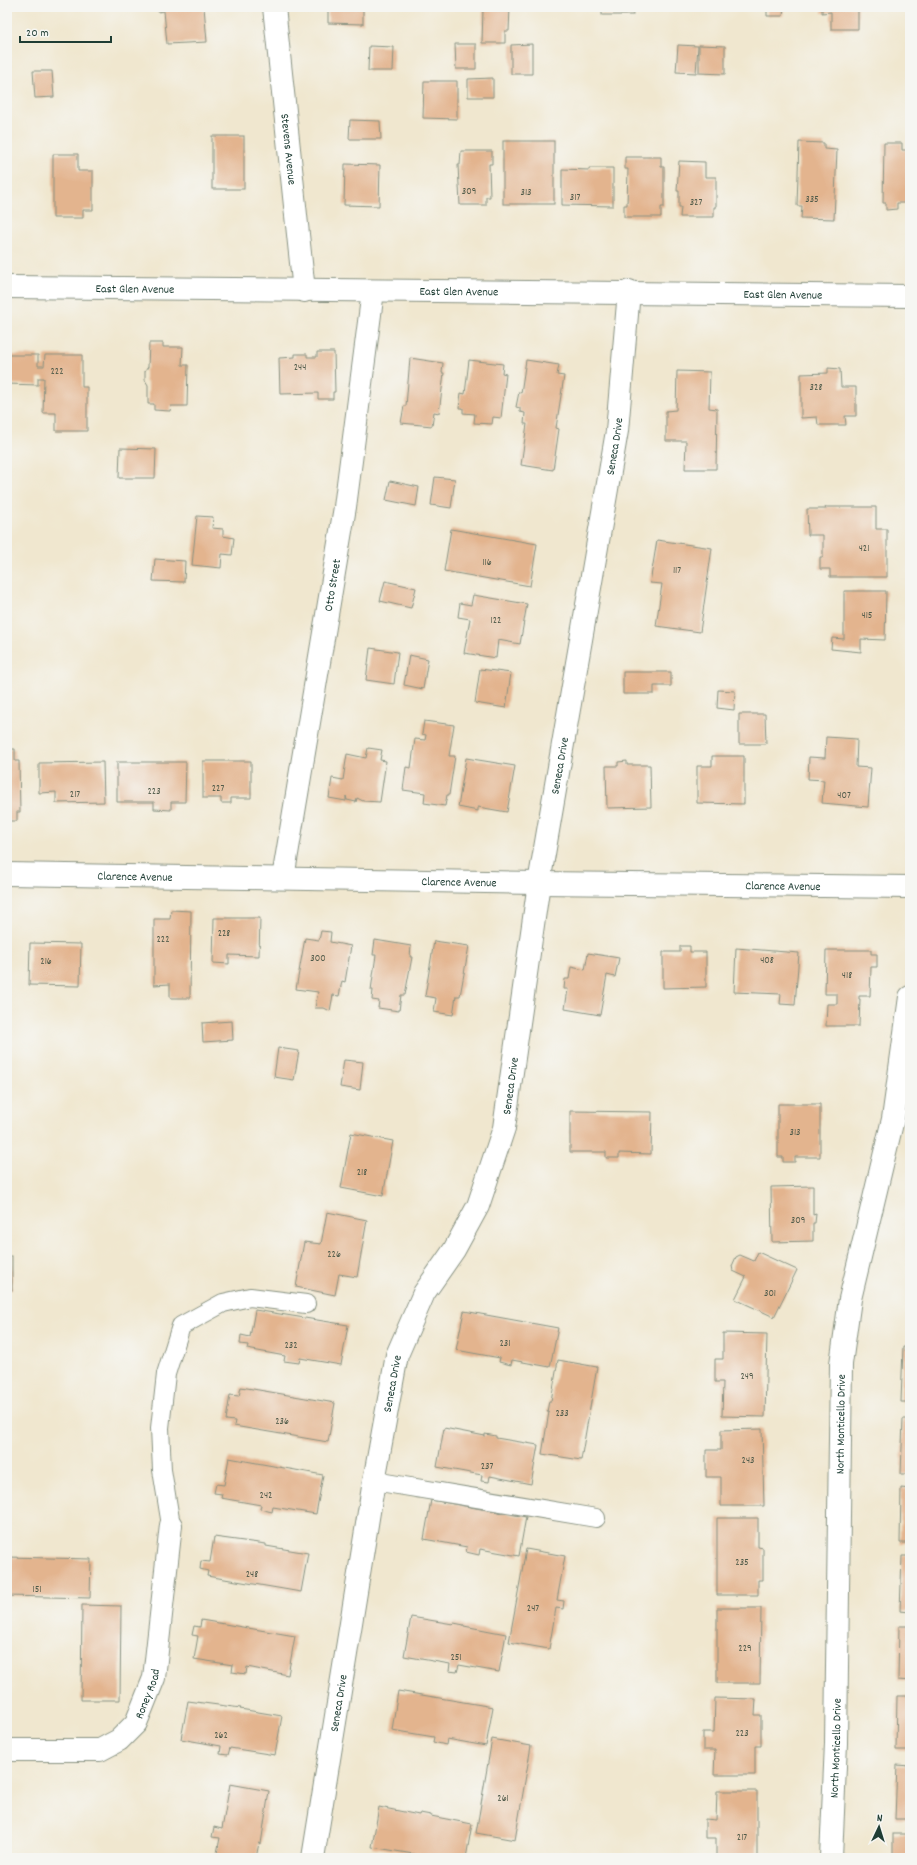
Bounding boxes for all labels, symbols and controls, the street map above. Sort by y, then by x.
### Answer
scale bar [20,18,111,44]
text: 20 m [26,25,49,42]
street label: Stevens Avenue [275,113,300,186]
house number: 309 [462,185,476,199]
house number: 313 [520,186,532,200]
house number: 317 [570,191,580,205]
house number: 335 [805,193,819,207]
house number: 327 [690,196,702,210]
street label: East Glen Avenue [96,281,174,299]
street label: East Glen Avenue [420,284,498,301]
street label: East Glen Avenue [743,287,822,305]
house number: 244 [294,361,306,375]
house number: 222 [50,365,64,379]
house number: 328 [810,381,822,395]
street label: Seneca Drive [603,417,628,476]
house number: 421 [859,542,869,556]
house number: 116 [482,556,492,570]
street label: Otto Street [321,557,346,613]
house number: 117 [673,564,681,578]
house number: 415 [862,609,873,623]
house number: 122 [491,614,501,628]
street label: Seneca Drive [547,736,574,796]
house number: 227 [212,782,224,796]
house number: 223 [147,785,161,799]
house number: 217 [70,788,80,802]
house number: 407 [837,789,851,803]
street label: Clarence Avenue [97,869,173,887]
street label: Clarence Avenue [421,874,497,892]
street label: Clarence Avenue [745,878,821,896]
house number: 228 [218,927,230,941]
house number: 222 [156,933,170,947]
house number: 300 [310,952,326,966]
house number: 408 [760,954,774,968]
house number: 216 [40,955,52,969]
house number: 418 [842,969,852,983]
street label: Seneca Drive [499,1056,524,1116]
house number: 313 [789,1126,801,1140]
house number: 218 [357,1166,367,1180]
house number: 309 [791,1214,805,1228]
house number: 226 [327,1248,341,1262]
house number: 301 [764,1287,776,1301]
house number: 231 [500,1337,511,1351]
house number: 232 [284,1339,298,1353]
street label: Seneca Drive [380,1354,407,1414]
house number: 249 [740,1370,754,1384]
street label: North Monticello Drive [833,1374,851,1474]
house number: 233 [555,1407,569,1421]
house number: 236 [275,1415,289,1429]
house number: 243 [742,1454,754,1468]
house number: 237 [481,1460,493,1474]
house number: 242 [260,1489,272,1503]
house number: 235 [735,1556,749,1570]
house number: 248 [246,1568,258,1582]
house number: 151 [32,1583,42,1597]
house number: 247 [527,1602,539,1616]
house number: 229 [738,1642,752,1656]
house number: 251 [450,1651,462,1665]
street label: Roney Road [132,1668,165,1722]
street label: Seneca Drive [327,1673,353,1733]
street label: North Monticello Drive [827,1698,847,1799]
house number: 223 [735,1727,749,1741]
house number: 262 [214,1729,228,1743]
house number: 261 [497,1792,509,1806]
north arrow [859,1807,899,1847]
text: N [876,1811,883,1827]
house number: 217 [737,1831,747,1845]

